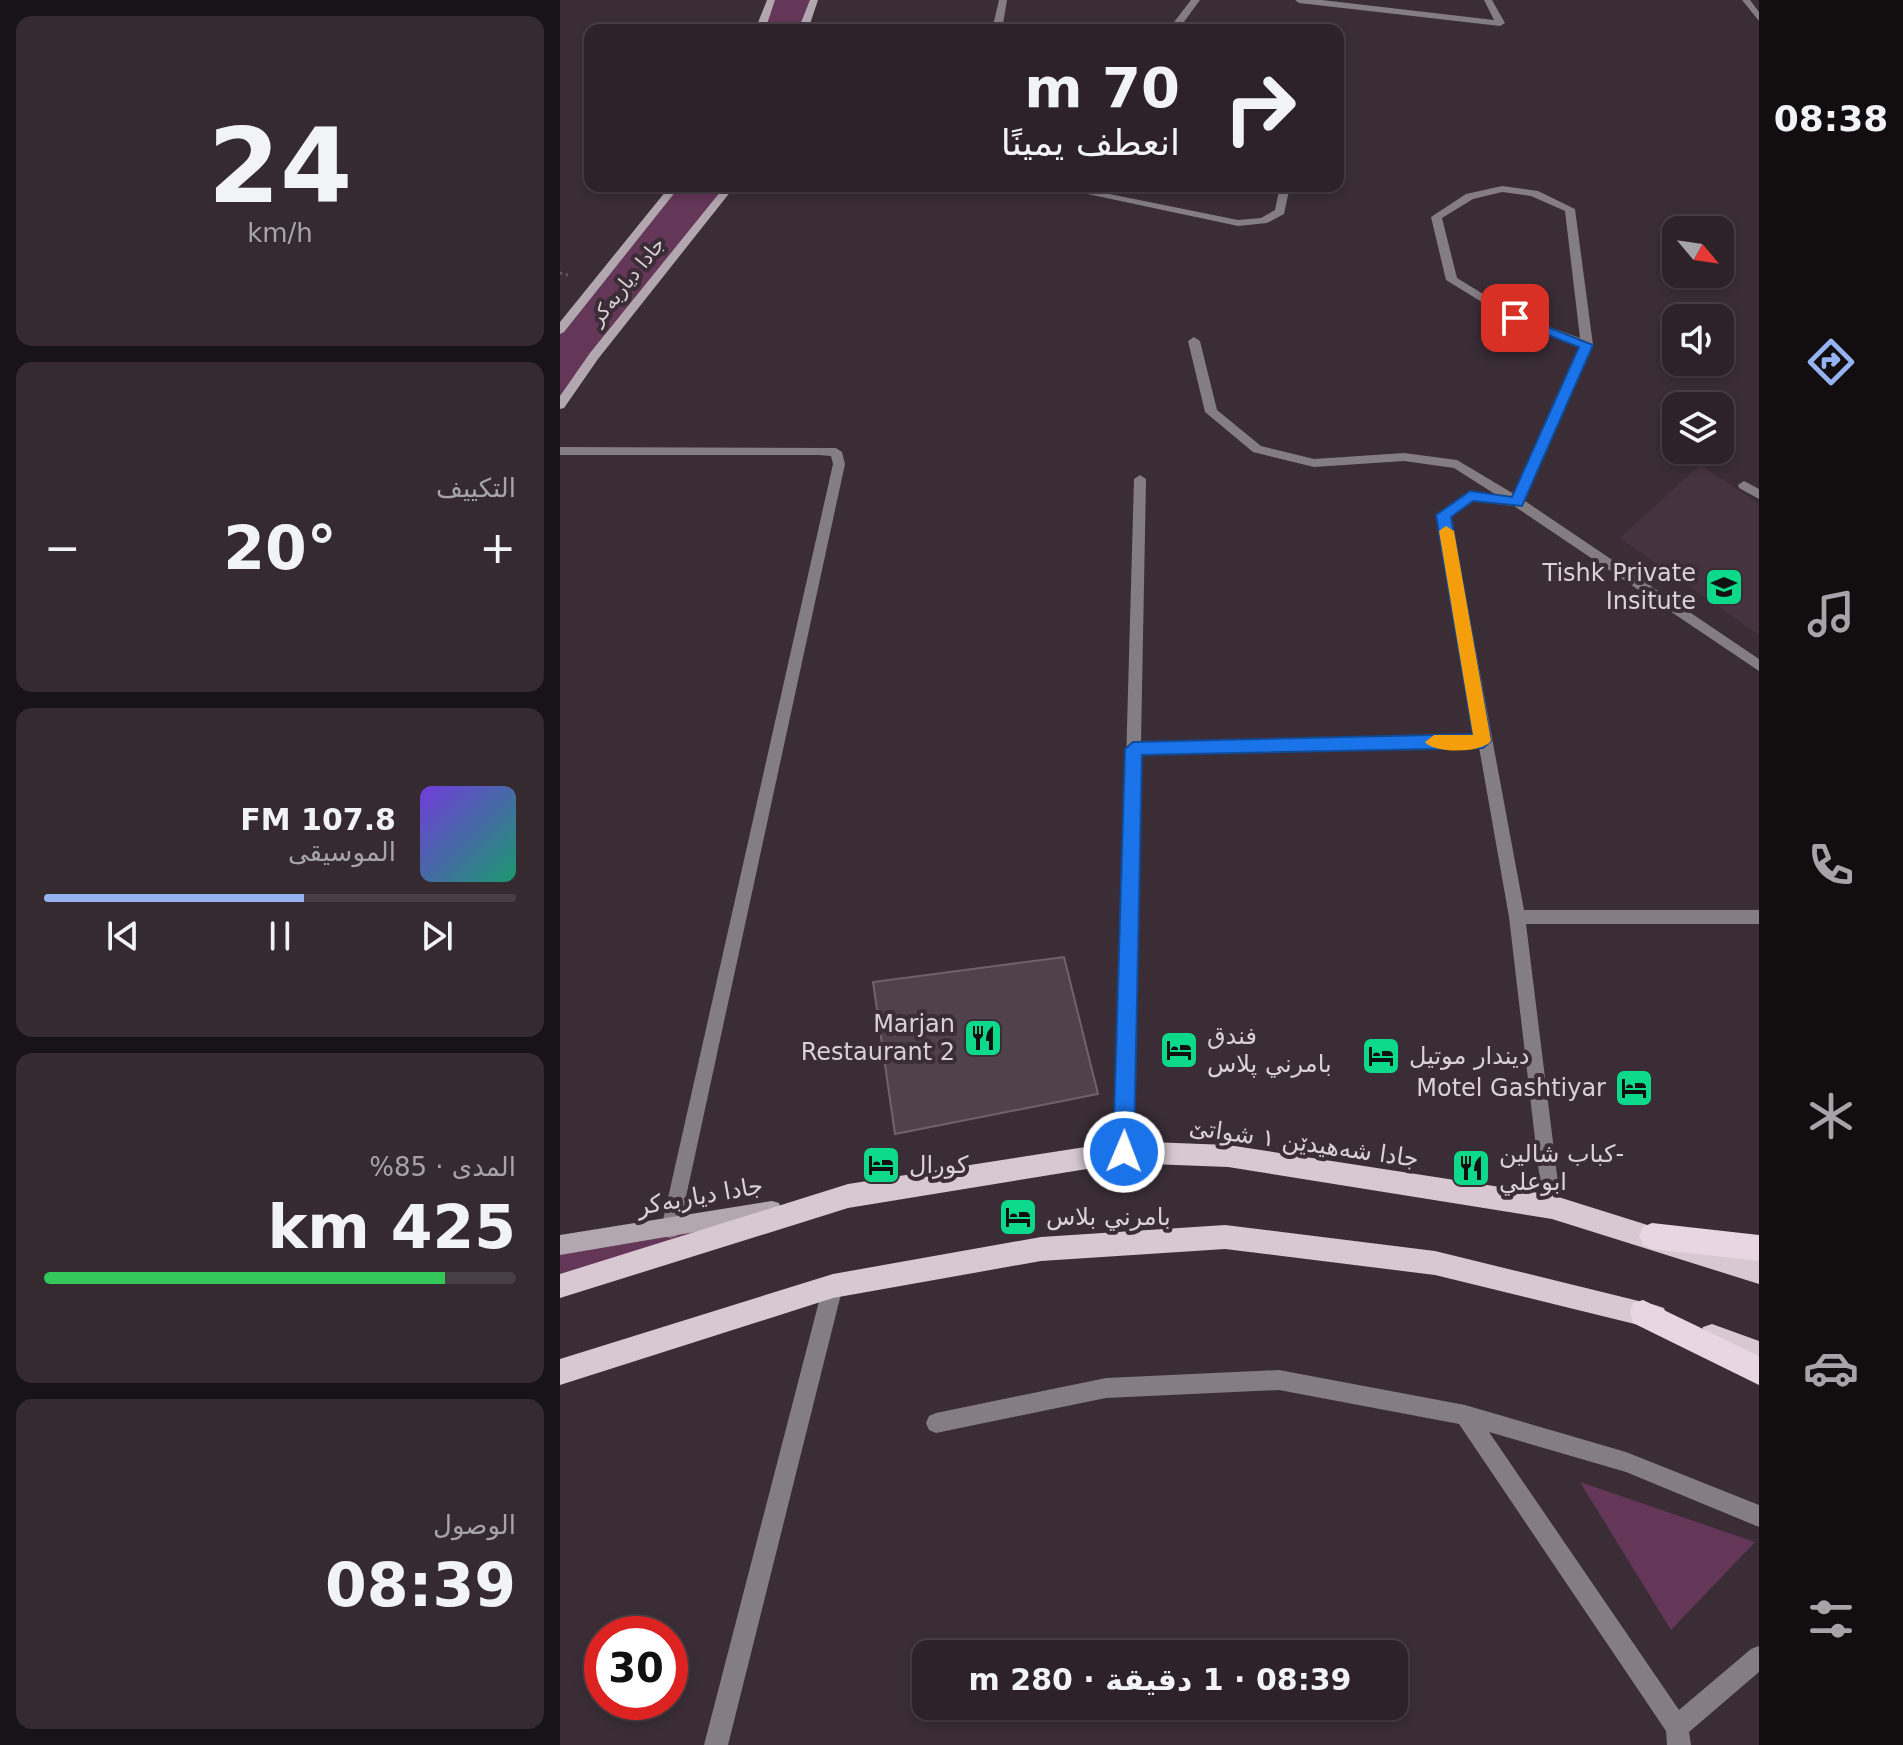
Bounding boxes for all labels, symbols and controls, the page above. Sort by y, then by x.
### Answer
text: 70 m [1024,55,1180,120]
icon: right [1208,56,1312,160]
text: 08:38 [1774,98,1888,139]
text: 24 [208,105,352,227]
text: انعطف يمينًا [1001,122,1180,163]
north arrow [1662,216,1734,288]
map controls [1662,216,1734,464]
text: km/h [247,218,313,248]
street label: جادا دیاربه‌كر [584,232,670,331]
pin [1481,284,1549,352]
icon: arrive [1493,296,1537,340]
button: sound [1662,304,1734,376]
icon: directions [1803,334,1859,390]
button: layers [1662,392,1734,464]
text: التكييف [436,473,516,503]
text: 20° [223,513,337,583]
text: − [44,522,81,573]
text: + [479,522,516,573]
place label: Tishk Private Insitute [1541,559,1696,615]
school or university icon: Tishk Private Insitute [1703,566,1745,608]
icon: music [1803,586,1859,642]
text: 107.8 FM [240,802,396,837]
text: الموسيقى [288,837,396,867]
icon: phone [1803,837,1859,893]
icon: previous [101,914,145,958]
icon: pause [258,914,302,958]
icon: next [415,914,459,958]
place label: Marjan Restaurant 2 [801,1010,955,1066]
restaurant icon: Marjan Restaurant 2 [962,1017,1004,1059]
place label: فندق بامرني پلاس [1207,1022,1332,1078]
hotel icon: فندق بامرني پلاس [1158,1029,1200,1071]
hotel icon: ديندار موتيل [1360,1035,1402,1077]
place label: ديندار موتيل [1409,1042,1529,1070]
hotel icon: Motel Gashtiyar [1613,1067,1655,1109]
place label: Motel Gashtiyar [1416,1074,1606,1102]
icon: climate [1803,1088,1859,1144]
position arrow [1082,1110,1166,1194]
street label: جادا شەهیدێن ١ شواتێ [1187,1113,1421,1173]
place label: كباب شالين- ابوعلي [1499,1140,1624,1196]
hotel icon: كورال [860,1144,902,1186]
restaurant icon: كباب شالين- ابوعلي [1450,1147,1492,1189]
place label: كورال [909,1151,969,1179]
text: المدى · 85% [369,1152,516,1182]
street label: جادا دیاربه‌كر [634,1171,765,1221]
text: 425 km [267,1192,516,1262]
hotel icon: بامرني بلاس [997,1196,1039,1238]
place label: بامرني بلاس [1046,1203,1171,1231]
icon: car [1803,1340,1859,1396]
text: الوصول [433,1510,516,1540]
text: 08:39 [325,1550,516,1620]
icon: filters [1803,1591,1859,1647]
speed limit sign: 30 [584,1616,688,1720]
text: 08:39 · 1 دقيقة · 280 m [969,1662,1351,1697]

